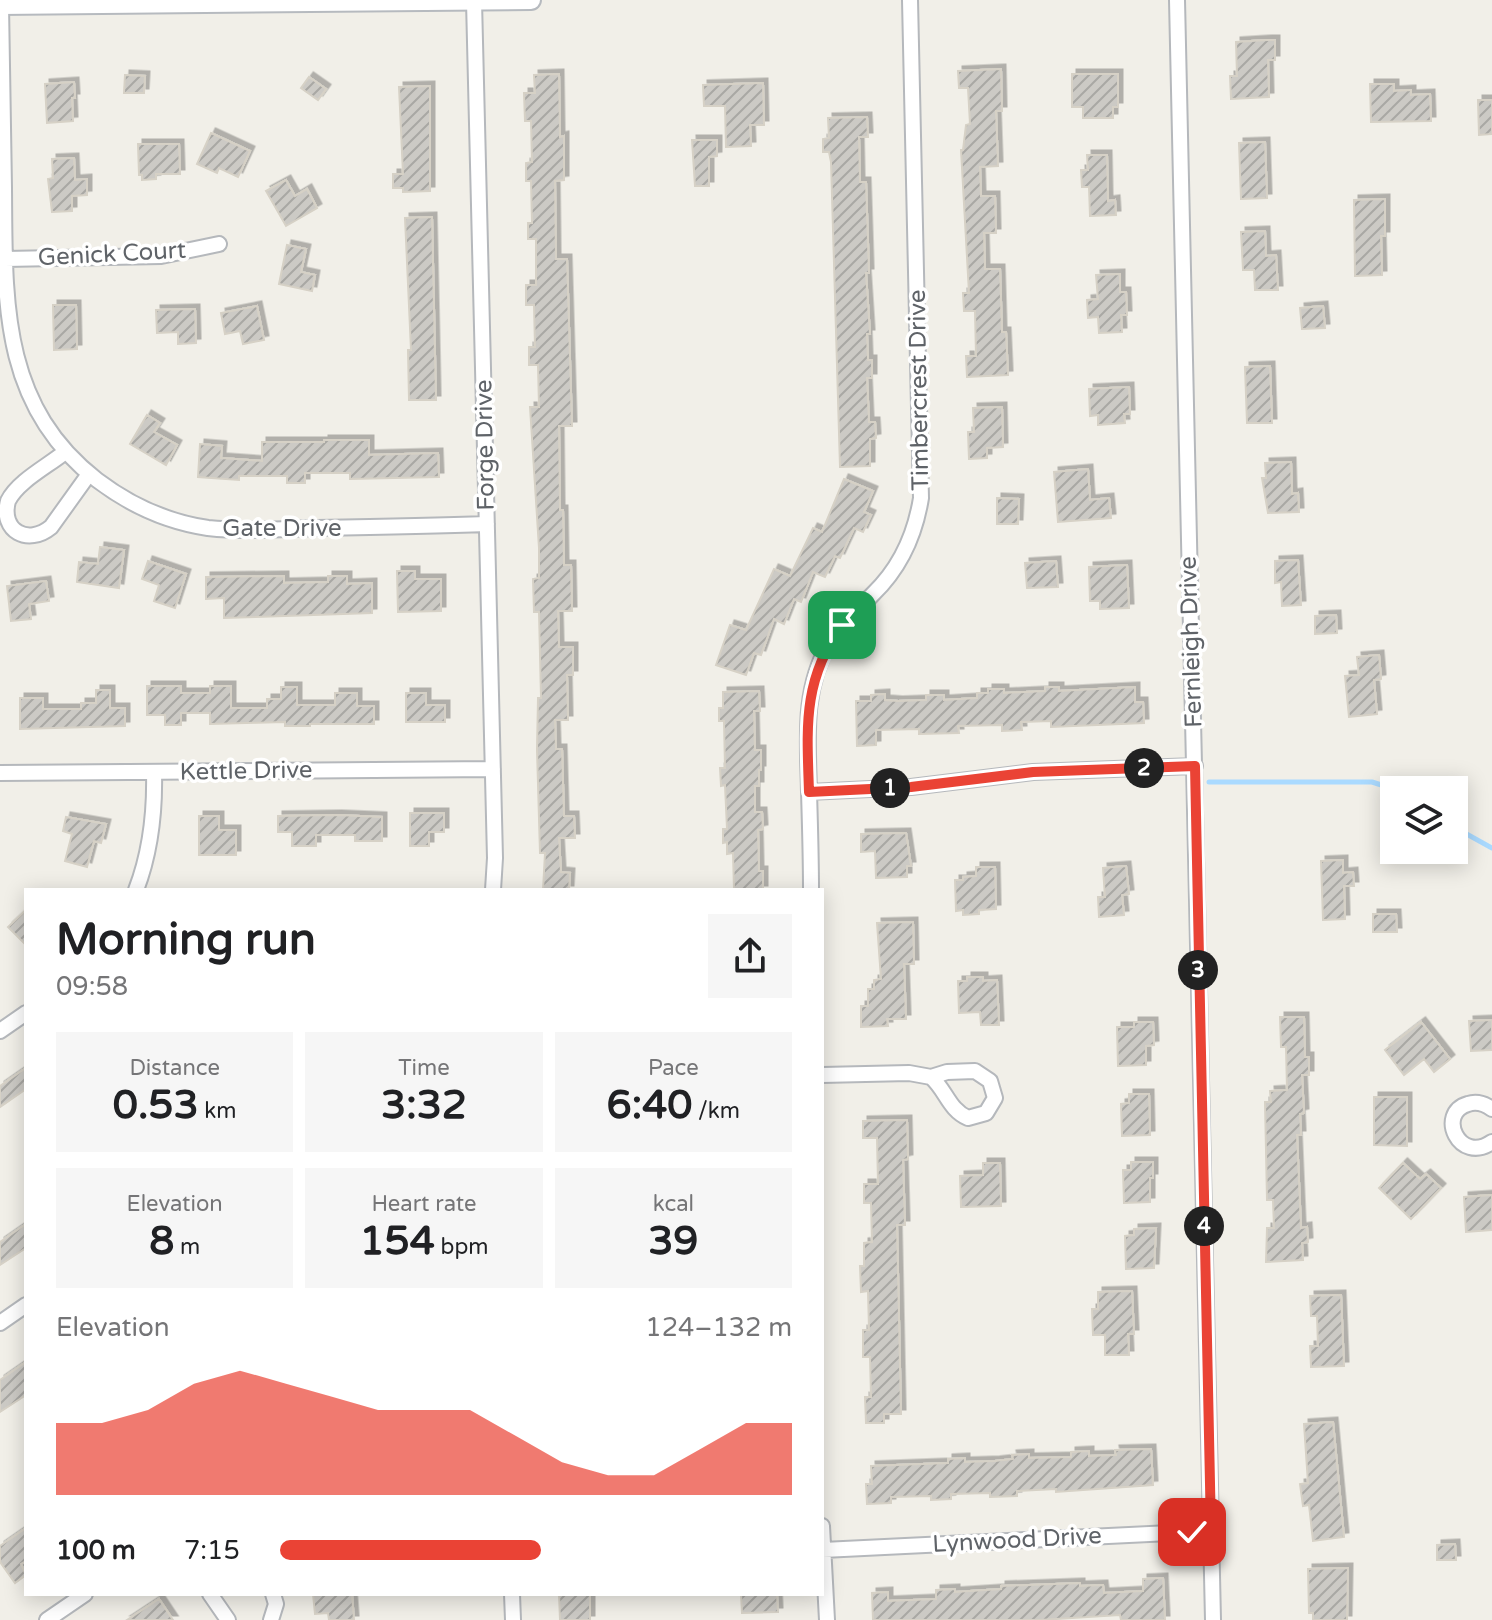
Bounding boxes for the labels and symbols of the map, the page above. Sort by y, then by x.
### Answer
street label: Genick Court [37,236,187,272]
street label: Timbercrest Drive [903,289,935,491]
street label: Forge Drive [469,379,501,511]
street label: Gate Drive [222,514,342,543]
street label: Fernleigh Drive [1174,556,1208,728]
pin [808,591,876,659]
pin: 2 [1124,748,1164,788]
street label: Kettle Drive [179,755,313,787]
pin: 1 [870,768,910,808]
pin: 3 [1178,950,1218,990]
pin: 4 [1184,1206,1224,1246]
pin [1158,1498,1226,1566]
street label: Lynwood Drive [932,1521,1102,1559]

